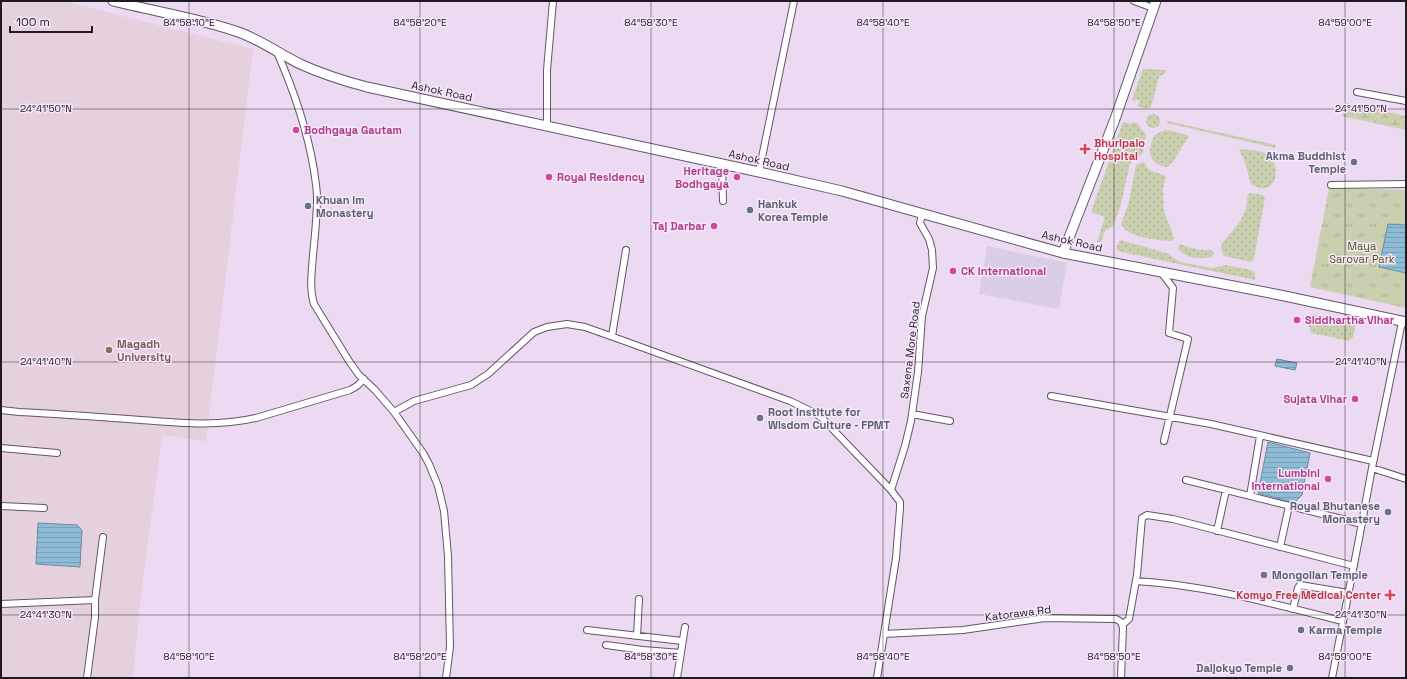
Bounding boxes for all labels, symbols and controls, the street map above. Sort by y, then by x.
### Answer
scale bar [10,8,92,34]
text: 100 m [16,14,50,30]
text: 84°58'10"E [163,16,215,29]
text: 84°58'20"E [393,16,447,29]
text: 84°58'30"E [624,16,678,29]
text: 84°58'40"E [856,16,910,29]
text: 84°58'50"E [1087,16,1141,29]
text: 84°59'00"E [1318,16,1372,29]
street label: Ashok Road [410,78,474,104]
text: 24°41'50"N [20,102,72,115]
text: 24°41'50"N [1335,102,1387,115]
place label: Bodhgaya Gautam [304,123,402,137]
marker: Bodhgaya Gautam [291,125,301,135]
place label: Bhuripalo Hospital [1094,136,1145,163]
marker: Bhuripalo Hospital [1079,143,1091,155]
street label: Ashok Road [727,146,791,174]
place label: Akma Buddhist Temple [1266,149,1346,176]
marker: Akma Buddhist Temple [1349,157,1359,167]
place label: Heritage Bodhgaya [675,164,730,191]
place label: Royal Residency [557,170,645,184]
marker: Royal Residency [544,172,554,182]
marker: Heritage Bodhgaya [732,172,742,182]
place label: Khuan Im Monastery [316,193,373,220]
place label: Hankuk Korea Temple [758,197,828,224]
marker: Khuan Im Monastery [303,201,313,211]
marker: Hankuk Korea Temple [745,205,755,215]
place label: Taj Darbar [653,219,707,233]
marker: Taj Darbar [709,221,719,231]
street label: Ashok Road [1040,227,1104,255]
park label: Maya Sarovar Park [1329,239,1395,266]
place label: CK International [961,264,1046,278]
marker: CK International [948,266,958,276]
street label: Saxena More Road [897,300,923,400]
place label: Siddhartha Vihar [1305,313,1395,327]
marker: Siddhartha Vihar [1292,315,1302,325]
place label: Magadh University [117,337,171,364]
marker: Magadh University [104,345,114,355]
text: 24°41'40"N [20,355,72,368]
text: 24°41'40"N [1335,355,1387,368]
place label: Sujata Vihar [1283,392,1348,406]
marker: Sujata Vihar [1350,394,1360,404]
place label: Root Institute for Wisdom Culture - FPMT [768,405,891,432]
marker: Root Institute for Wisdom Culture - FPMT [755,413,765,423]
place label: Lumbini International [1251,466,1320,493]
marker: Lumbini International [1323,474,1333,484]
place label: Royal Bhutanese Monastery [1290,499,1380,526]
marker: Royal Bhutanese Monastery [1383,507,1393,517]
place label: Mongolian Temple [1272,568,1368,582]
marker: Mongolian Temple [1259,570,1269,580]
place label: Komyo Free Medical Center [1236,588,1382,602]
marker: Komyo Free Medical Center [1384,589,1396,601]
street label: Katorawa Rd [984,602,1052,624]
text: 24°41'30"N [20,608,72,621]
text: 24°41'30"N [1335,608,1387,621]
place label: Karma Temple [1309,623,1382,637]
marker: Karma Temple [1296,625,1306,635]
text: 84°58'10"E [163,650,215,663]
text: 84°58'20"E [393,650,447,663]
text: 84°58'30"E [624,650,678,663]
text: 84°58'40"E [856,650,910,663]
text: 84°58'50"E [1087,650,1141,663]
text: 84°59'00"E [1318,650,1372,663]
place label: Daijokyo Temple [1196,661,1282,675]
marker: Daijokyo Temple [1285,663,1295,673]

